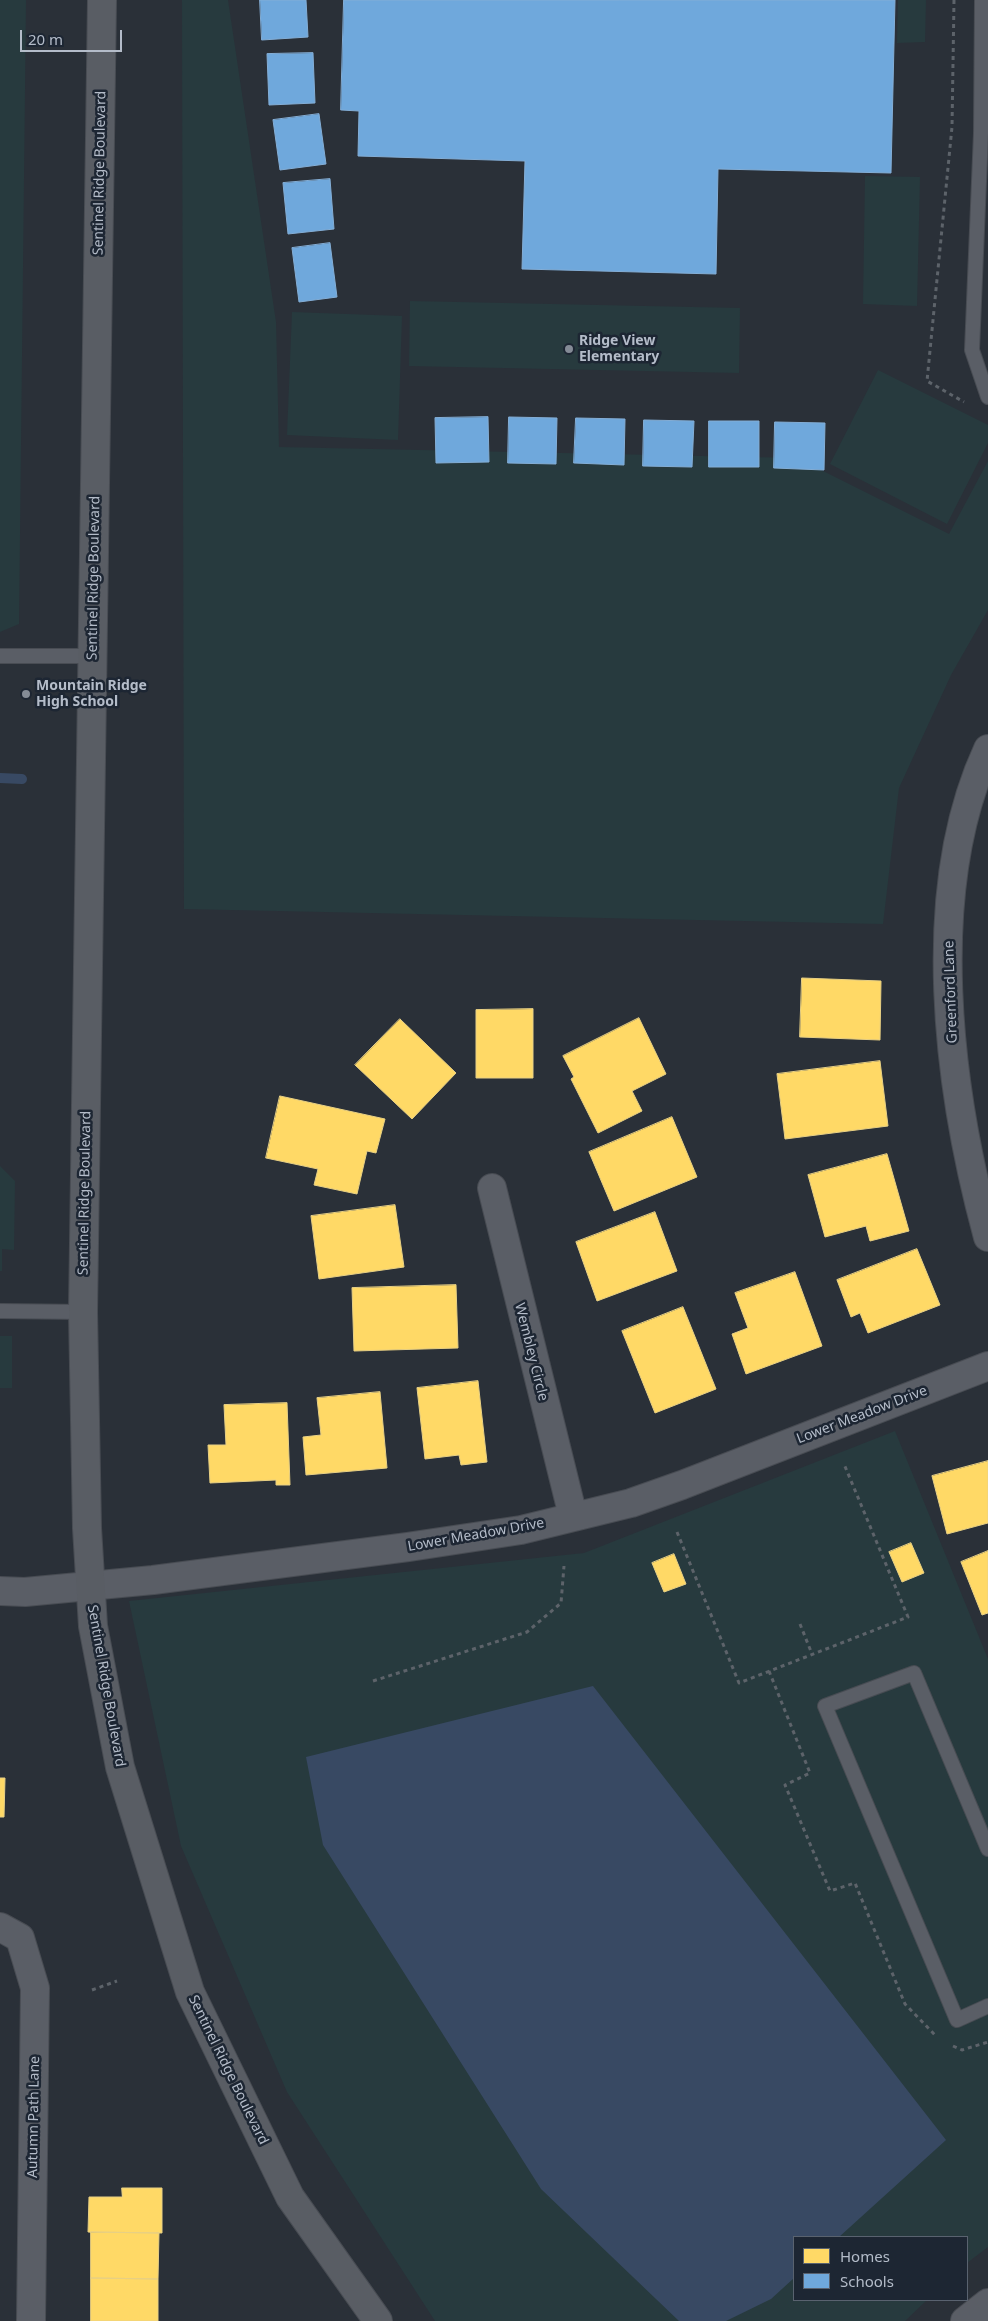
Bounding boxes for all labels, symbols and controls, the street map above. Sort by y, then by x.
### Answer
scale bar [22,20,125,52]
text: 20 m [28,29,63,49]
street label: Sentinel Ridge Boulevard [90,91,110,255]
place label: Ridge View Elementary [579,333,659,366]
marker: Ridge View Elementary [563,343,575,355]
street label: Sentinel Ridge Boulevard [84,496,104,660]
place label: Mountain Ridge High School [36,678,147,710]
marker: Mountain Ridge High School [20,688,32,700]
street label: Greenford Lane [941,940,961,1044]
street label: Sentinel Ridge Boulevard [75,1111,95,1275]
street label: Wembley Circle [511,1301,551,1403]
street label: Lower Meadow Drive [794,1382,930,1448]
street label: Lower Meadow Drive [406,1515,546,1555]
street label: Sentinel Ridge Boulevard [83,1604,129,1768]
street label: Sentinel Ridge Boulevard [184,1992,272,2148]
street label: Autumn Path Lane [25,2056,43,2178]
legend [793,2236,968,2301]
text: Homes [840,2246,890,2266]
text: Schools [840,2271,894,2291]

